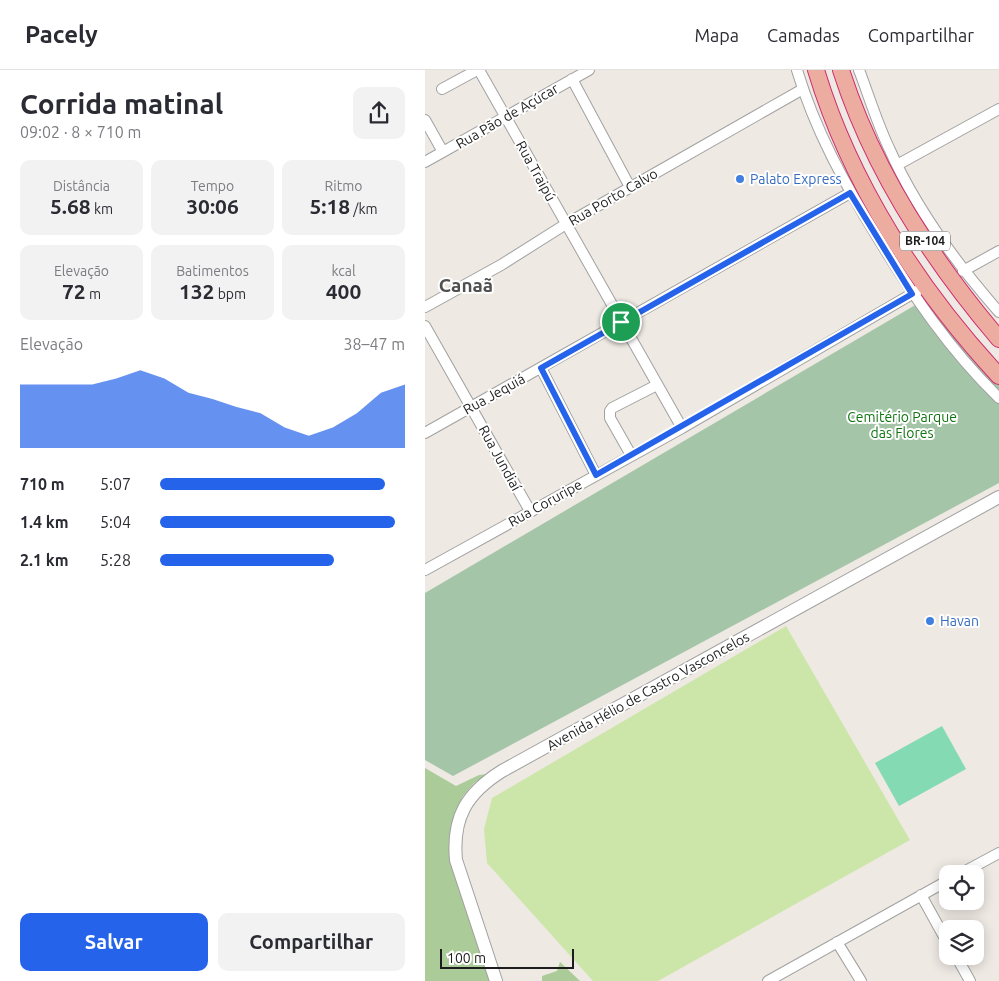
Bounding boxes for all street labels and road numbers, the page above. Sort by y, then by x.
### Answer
street label: Rua Pão de Açúcar [453,80,562,152]
street label: Rua Traipú [513,138,559,204]
street label: Rua Porto Calvo [566,165,660,229]
road number: BR-104 [900,232,950,250]
street label: Rua Jequiá [460,370,528,418]
street label: Rua Jundiaí [476,423,525,494]
street label: Rua Coruripe [505,476,585,530]
street label: Avenida Hélio de Castro Vasconcelos [544,628,752,754]

